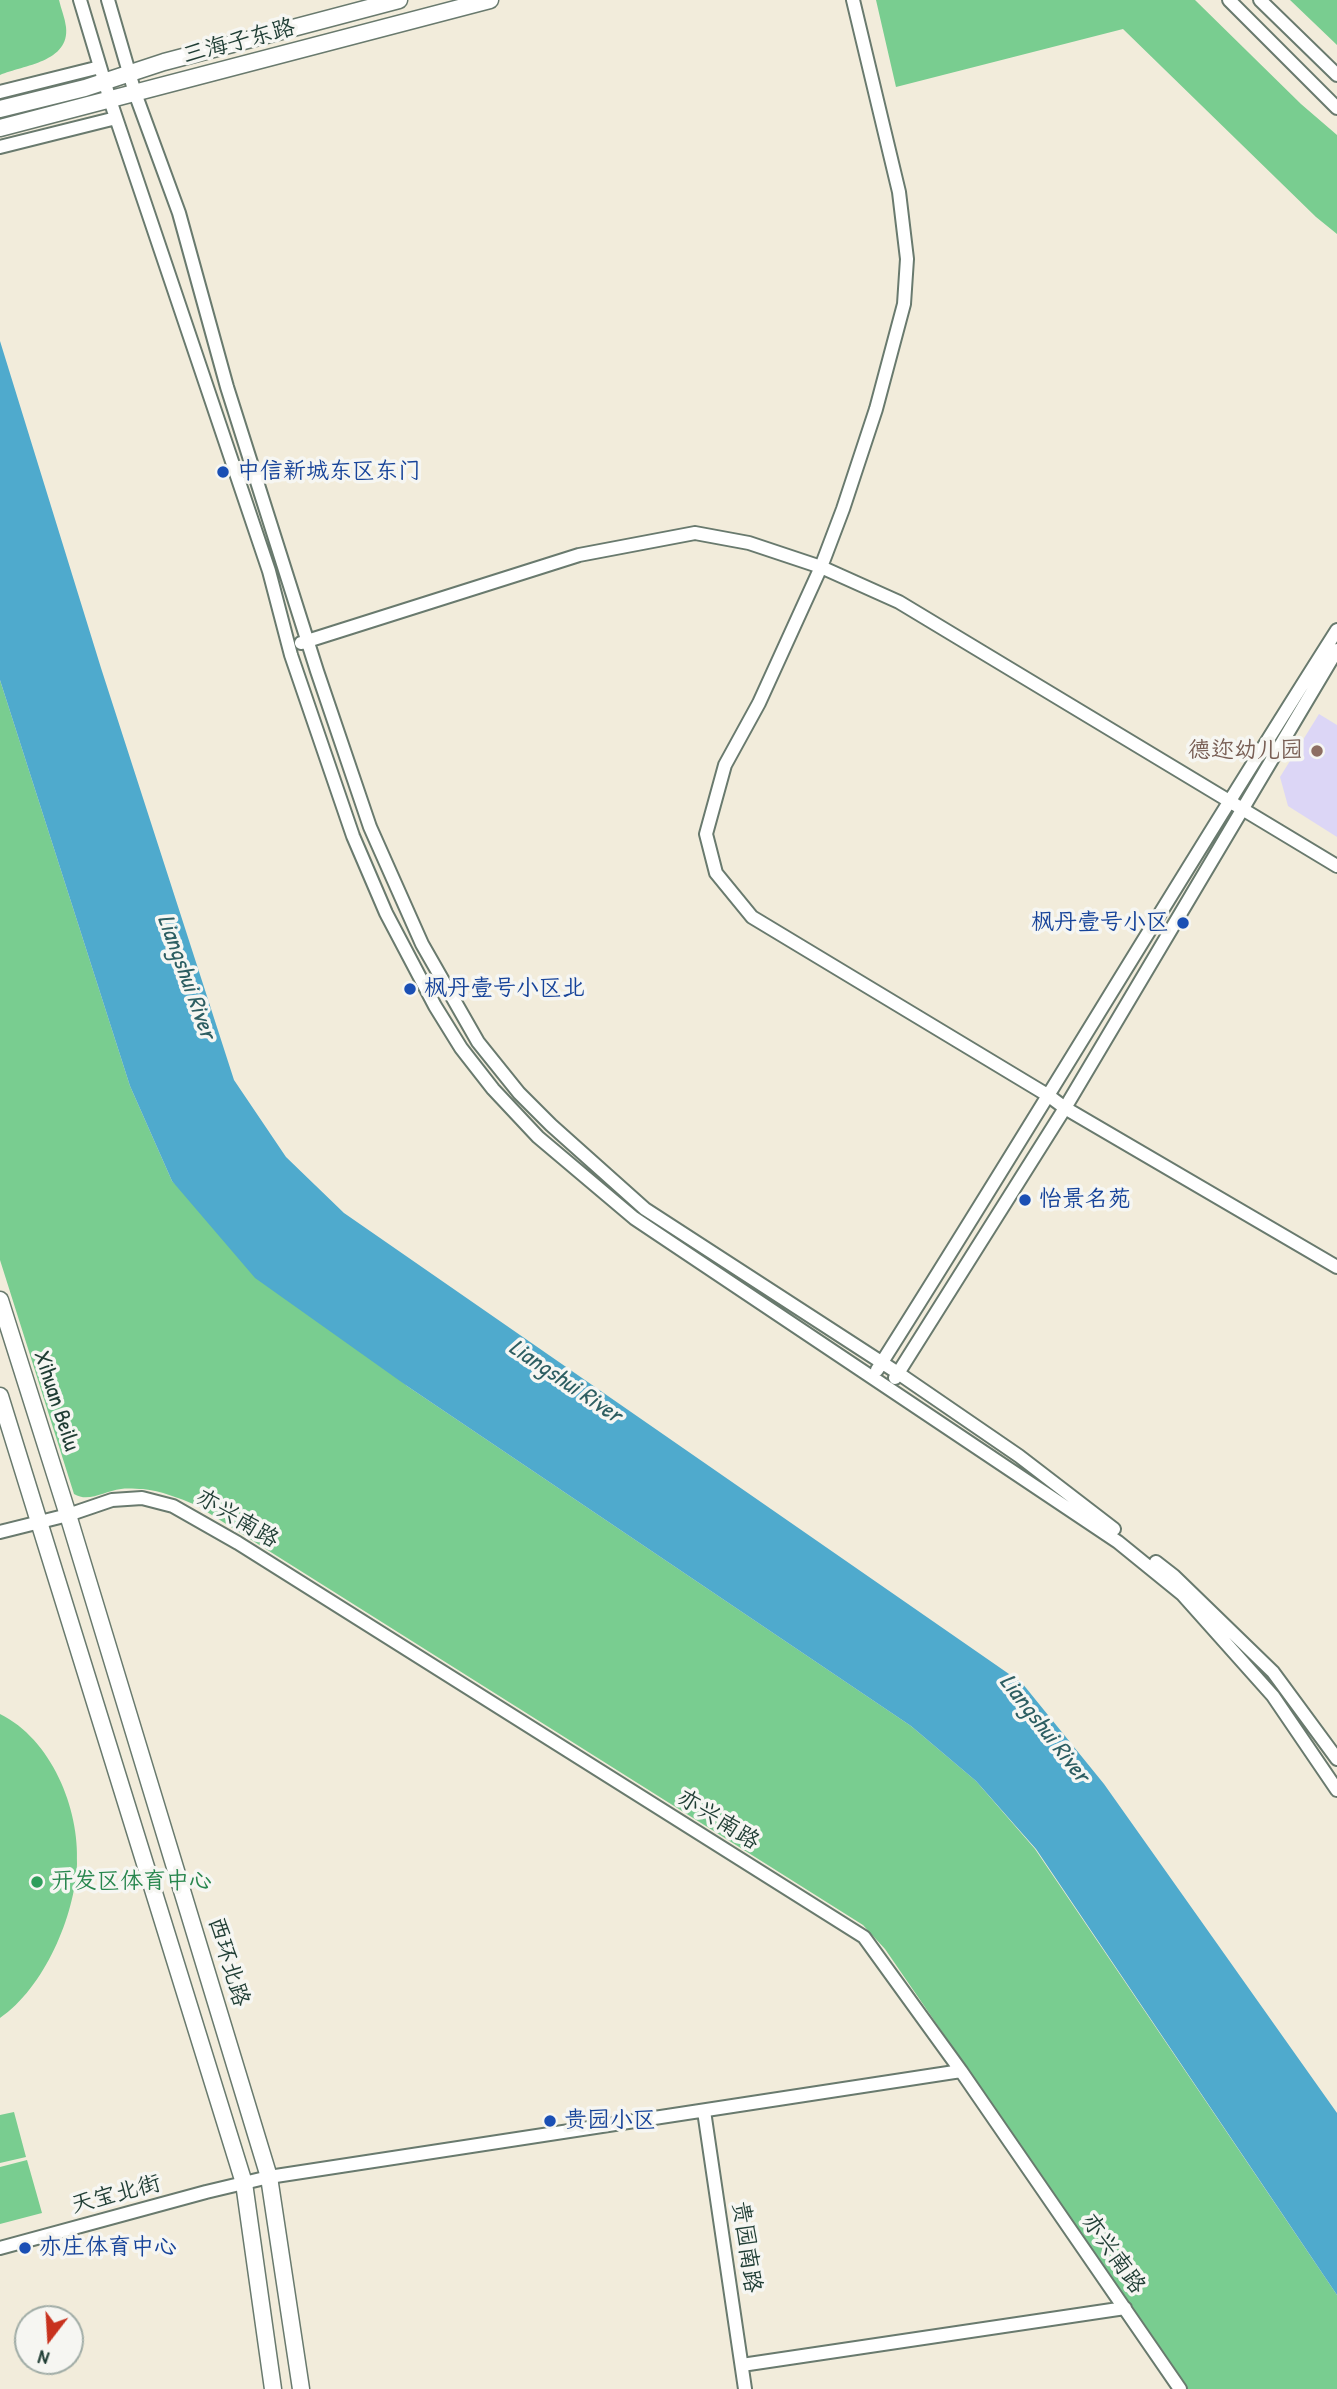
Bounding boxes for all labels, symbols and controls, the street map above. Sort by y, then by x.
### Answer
street label: 三海子东路 [180,14,298,70]
place label: 中信新城东区东门 [237,458,421,486]
marker: 中信新城东区东门 [215,464,231,480]
place label: 德迩幼儿园 [1188,737,1303,765]
marker: 德迩幼儿园 [1309,743,1325,759]
place label: 枫丹壹号小区 [1031,909,1169,937]
water label: Liangshui River [150,911,222,1043]
marker: 枫丹壹号小区 [1175,915,1191,931]
place label: 枫丹壹号小区北 [424,975,585,1003]
marker: 枫丹壹号小区北 [402,981,418,997]
place label: 怡景名苑 [1039,1186,1131,1214]
marker: 怡景名苑 [1017,1192,1033,1208]
water label: Liangshui River [503,1334,627,1430]
street label: Xihuan Beilu [27,1347,85,1455]
street label: 亦兴南路 [190,1483,284,1555]
water label: Liangshui River [993,1669,1095,1789]
street label: 亦兴南路 [672,1784,764,1856]
place label: 开发区体育中心 [51,1868,212,1896]
marker: 开发区体育中心 [29,1874,45,1890]
street label: 西环北路 [201,1914,255,2010]
place label: 贵园小区 [564,2107,656,2135]
marker: 贵园小区 [542,2113,558,2129]
street label: 天宝北街 [68,2170,164,2220]
street label: 贵园南路 [726,2200,766,2294]
street label: 亦兴南路 [1075,2208,1151,2300]
place label: 亦庄体育中心 [39,2234,177,2262]
marker: 亦庄体育中心 [17,2240,33,2256]
north arrow [14,2305,84,2375]
text: N [35,2344,52,2372]

